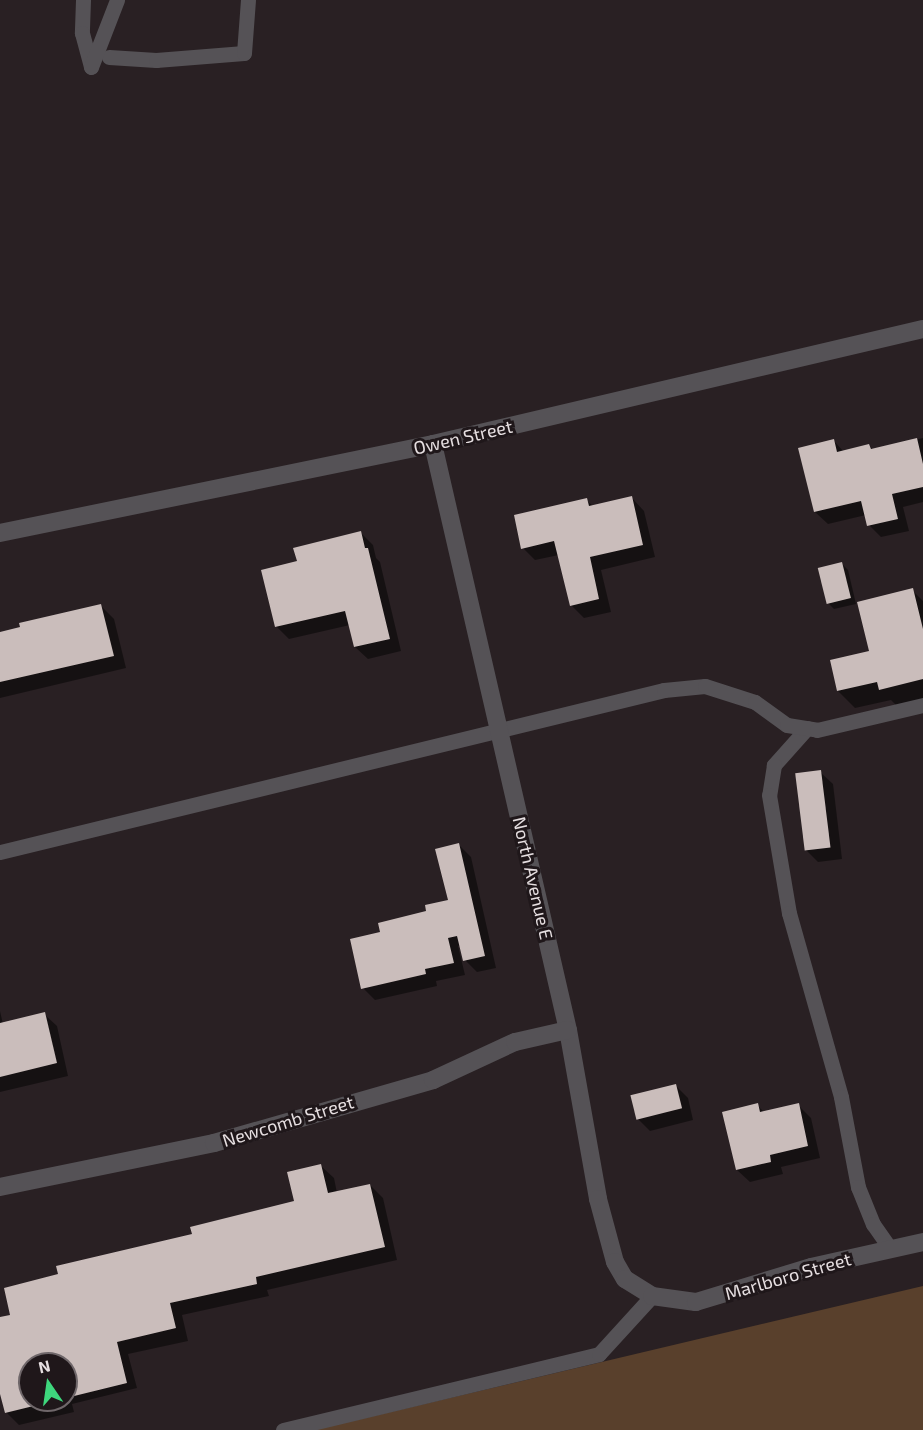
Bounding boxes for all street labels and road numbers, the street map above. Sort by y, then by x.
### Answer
street label: Owen Street [411,415,515,459]
street label: North Avenue E [508,814,558,942]
street label: Newcomb Street [220,1091,356,1151]
street label: Marlboro Street [723,1248,853,1304]

